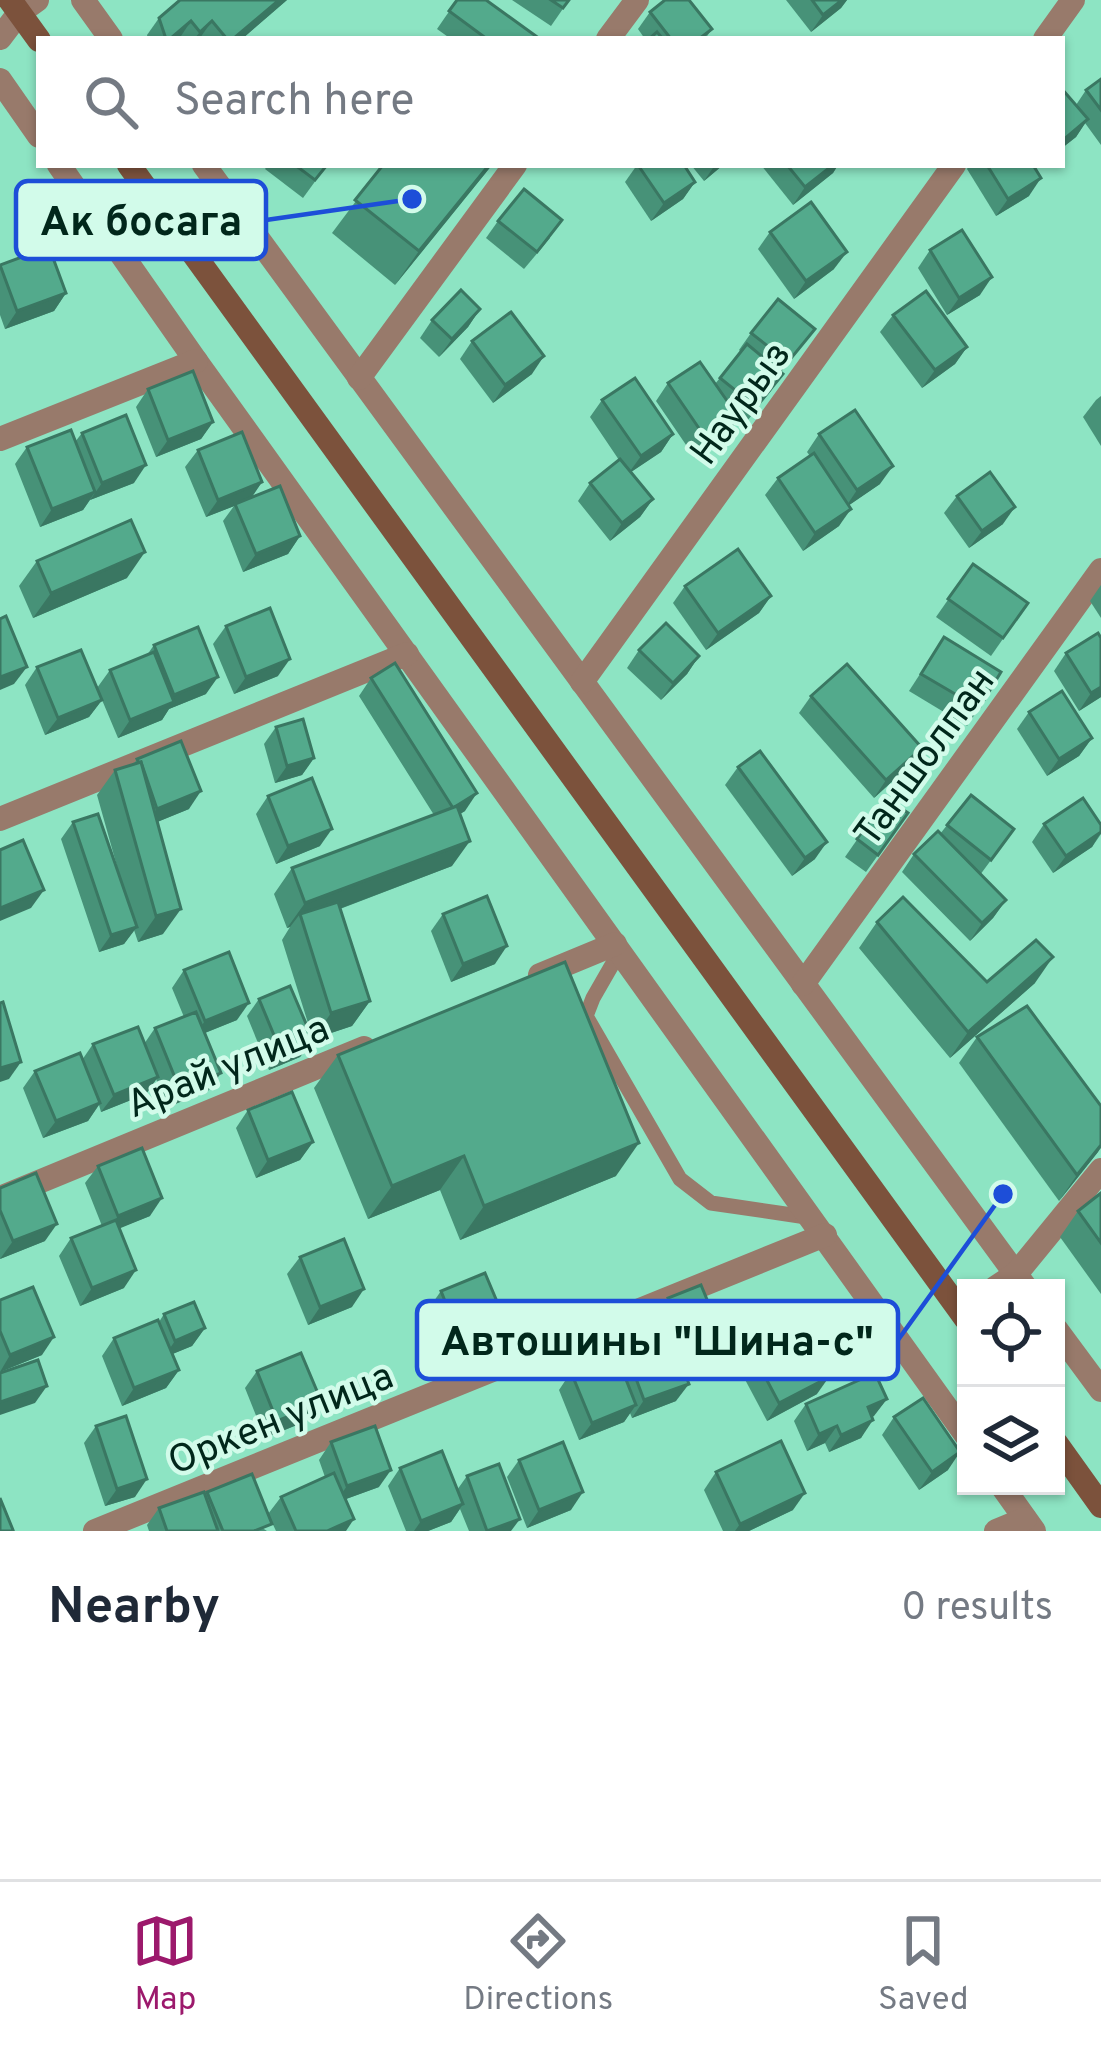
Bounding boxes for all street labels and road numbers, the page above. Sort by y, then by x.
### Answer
street label: Наурыз [681,333,804,476]
street label: Таншолпан [845,660,1008,858]
street label: Арай улица [120,1006,337,1132]
street label: Оркен улица [162,1354,401,1489]

